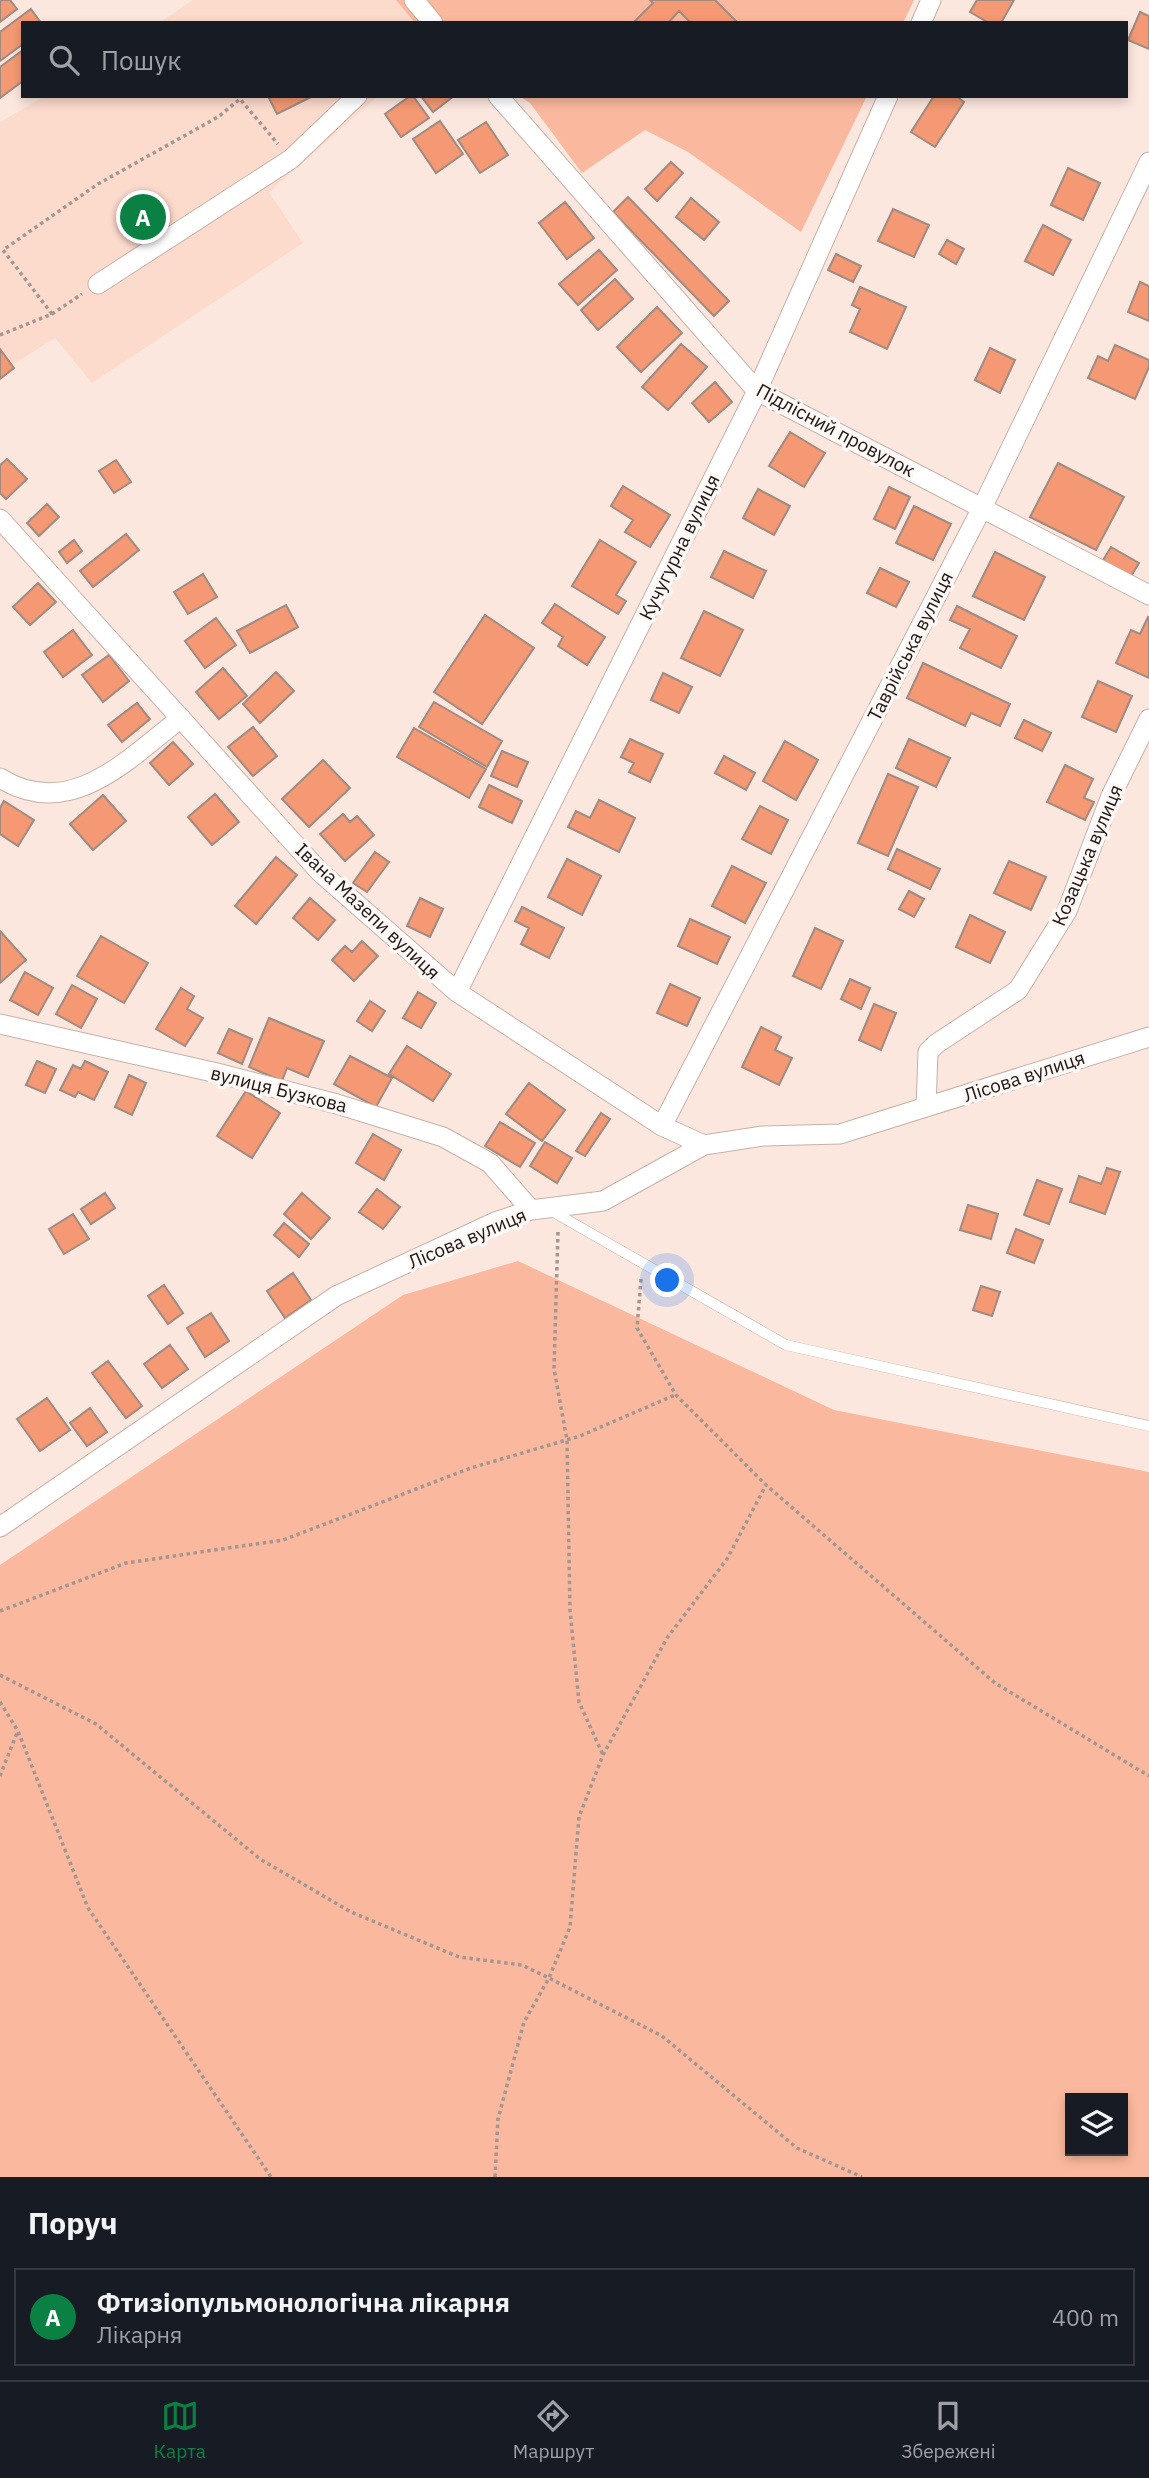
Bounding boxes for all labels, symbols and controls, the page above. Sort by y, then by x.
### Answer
search box [21,21,1128,98]
icon: search [45,41,83,79]
text: Пошук [101,43,182,77]
pin: A [120,191,166,243]
street label: Підлісний провулок [752,378,920,482]
street label: Кучугурна вулиця [633,470,725,624]
street label: Таврійська вулиця [862,567,958,725]
street label: Козацька вулиця [1046,781,1128,929]
street label: Івана Мазепи вулиця [291,838,445,984]
street label: Лісова вулиця [960,1045,1088,1107]
street label: вулиця Бузкова [208,1060,350,1118]
street label: Лісова вулиця [404,1202,530,1274]
your location [650,1263,684,1297]
map controls [1065,2093,1128,2156]
button: layers [1065,2093,1128,2156]
text: Поруч [28,2203,118,2242]
text: Фтизіопульмонологічна лікарня [97,2285,510,2319]
text: A [45,2302,61,2332]
text: 400 m [1052,2302,1119,2332]
text: Лікарня [97,2319,182,2349]
tab: Карта [154,2397,206,2463]
tab: Маршрут [513,2397,594,2463]
tab: Збережені [901,2397,995,2463]

